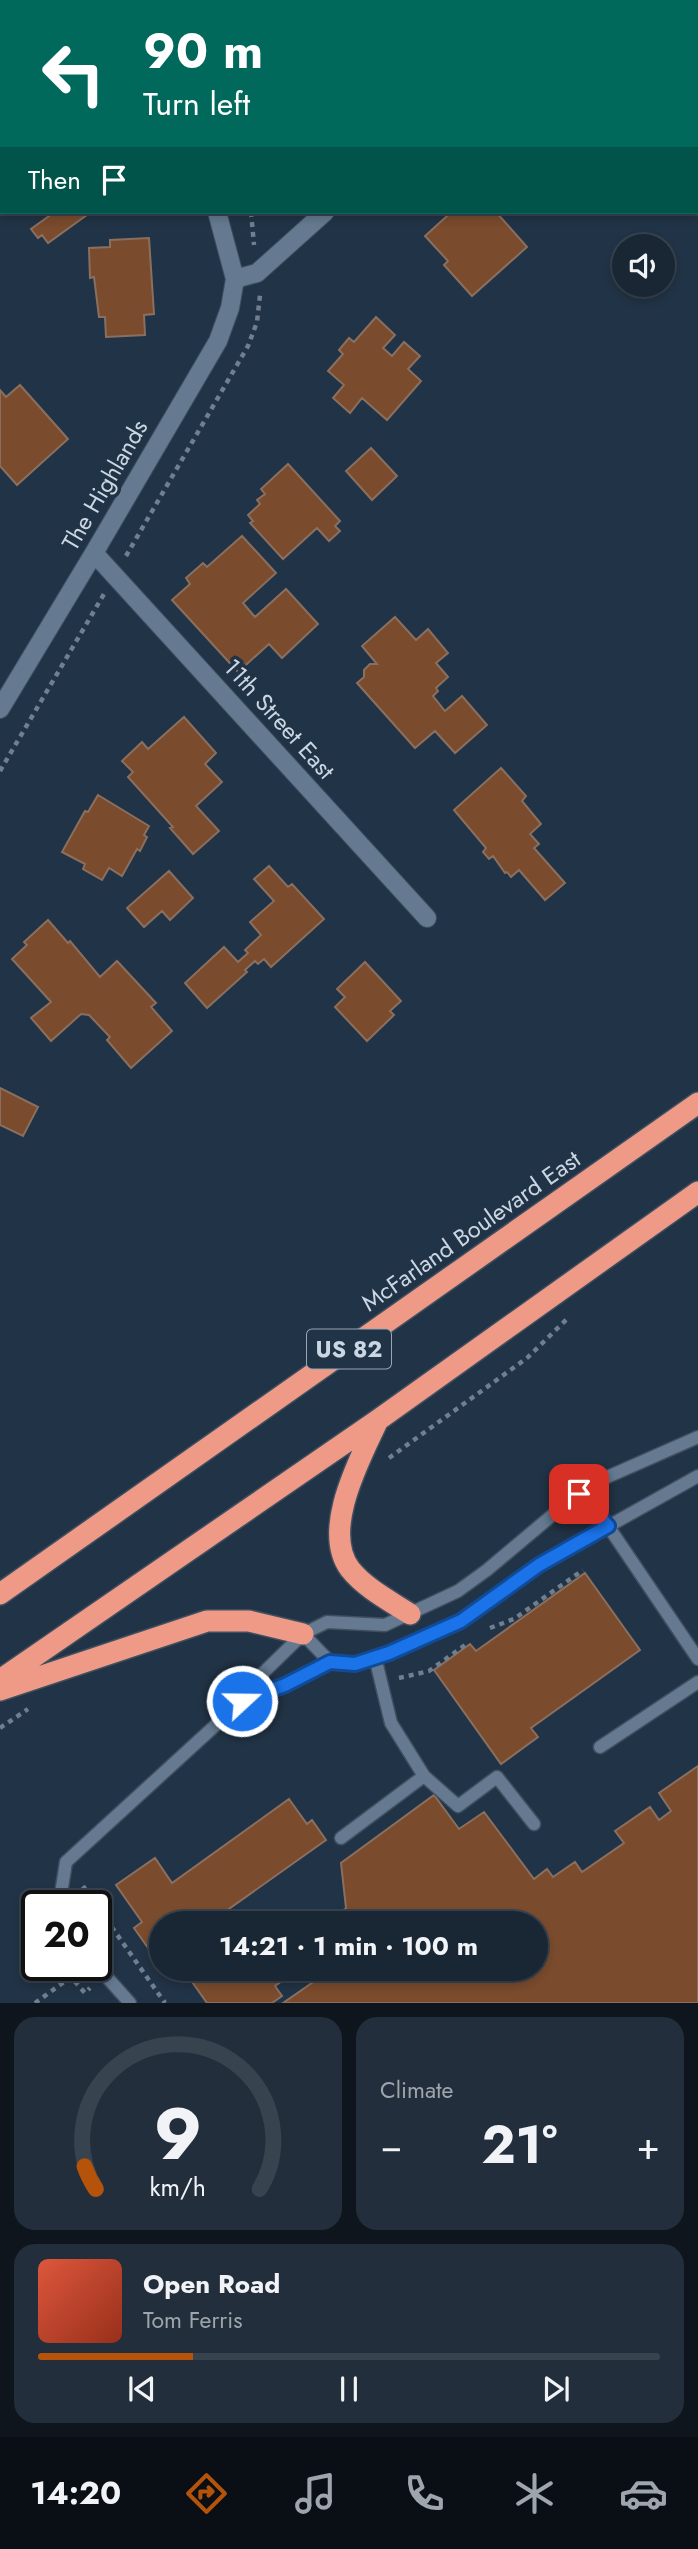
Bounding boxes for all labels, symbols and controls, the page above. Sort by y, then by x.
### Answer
text: 90 m [143,16,263,86]
icon: left [28,28,119,119]
text: Turn left [143,81,250,127]
text: Then [28,161,81,199]
icon: arrive [95,161,133,199]
map controls [612,234,675,297]
button: sound [612,234,675,297]
street label: The Highlands [53,413,156,557]
street label: 11th Street East [216,651,343,787]
street label: McFarland Boulevard East [354,1141,588,1320]
road number: US 82 [307,1330,391,1368]
pin [549,1464,609,1524]
icon: arrive [560,1475,598,1513]
position arrow [205,1664,279,1738]
speed limit sign: 20 [21,1890,112,1981]
text: 14:21 · 1 min · 100 m [219,1927,478,1965]
text: Climate [380,2073,453,2107]
text: 9 [154,2082,202,2187]
text: 21° [482,2107,558,2183]
text: − [380,2118,402,2173]
text: + [637,2118,660,2173]
text: km/h [150,2169,206,2205]
text: Open Road [143,2265,280,2303]
text: Tom Ferris [143,2303,242,2337]
icon: previous [123,2370,161,2408]
icon: pause [330,2370,368,2408]
icon: next [537,2370,575,2408]
icon: directions [182,2469,231,2518]
icon: music [291,2469,340,2518]
icon: phone [400,2469,449,2518]
icon: climate [510,2469,559,2518]
icon: car [619,2469,668,2518]
text: 14:20 [30,2470,121,2516]

